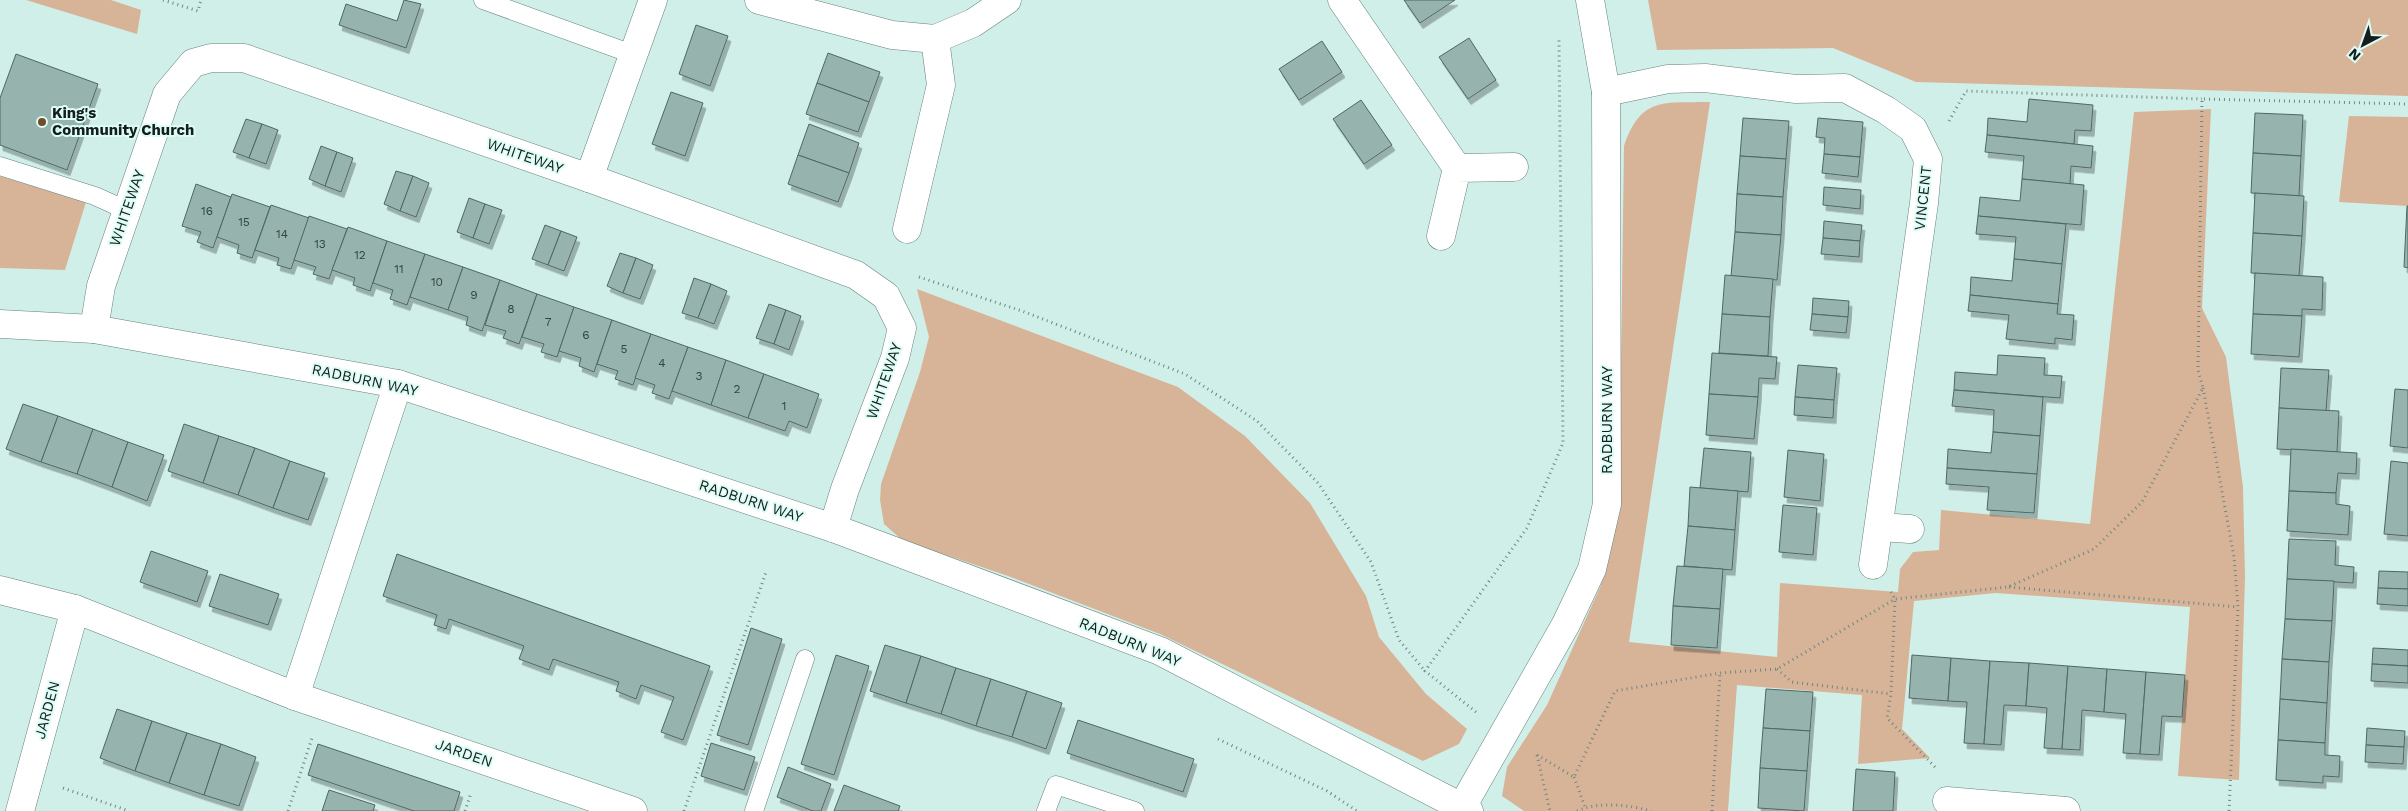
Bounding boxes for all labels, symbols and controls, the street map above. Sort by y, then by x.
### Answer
north arrow [2338,20,2388,70]
text: N [2345,45,2364,64]
place label: King's Community Church [52,104,194,139]
marker: King's Community Church [36,116,48,128]
street label: WHITEWAY [484,134,566,178]
street label: VINCENT [1911,165,1935,231]
street label: WHITEWAY [105,167,149,249]
house number: 16 [201,204,213,218]
house number: 15 [238,215,250,229]
house number: 14 [276,227,288,241]
house number: 13 [314,237,326,251]
house number: 12 [354,248,366,262]
house number: 11 [394,262,404,276]
house number: 10 [431,275,443,289]
house number: 9 [470,288,478,302]
house number: 8 [507,302,515,316]
house number: 7 [545,315,552,329]
house number: 6 [582,328,590,342]
street label: WHITEWAY [862,340,906,422]
house number: 5 [621,342,628,356]
house number: 4 [658,356,666,370]
street label: RADBURN WAY [310,360,420,400]
street label: RADBURN WAY [1598,366,1616,474]
house number: 3 [696,369,703,383]
house number: 2 [734,382,741,396]
house number: 1 [782,399,786,413]
street label: RADBURN WAY [697,476,806,526]
street label: RADBURN WAY [1076,613,1184,671]
street label: JARDEN [31,679,63,741]
street label: JARDEN [433,735,495,771]

